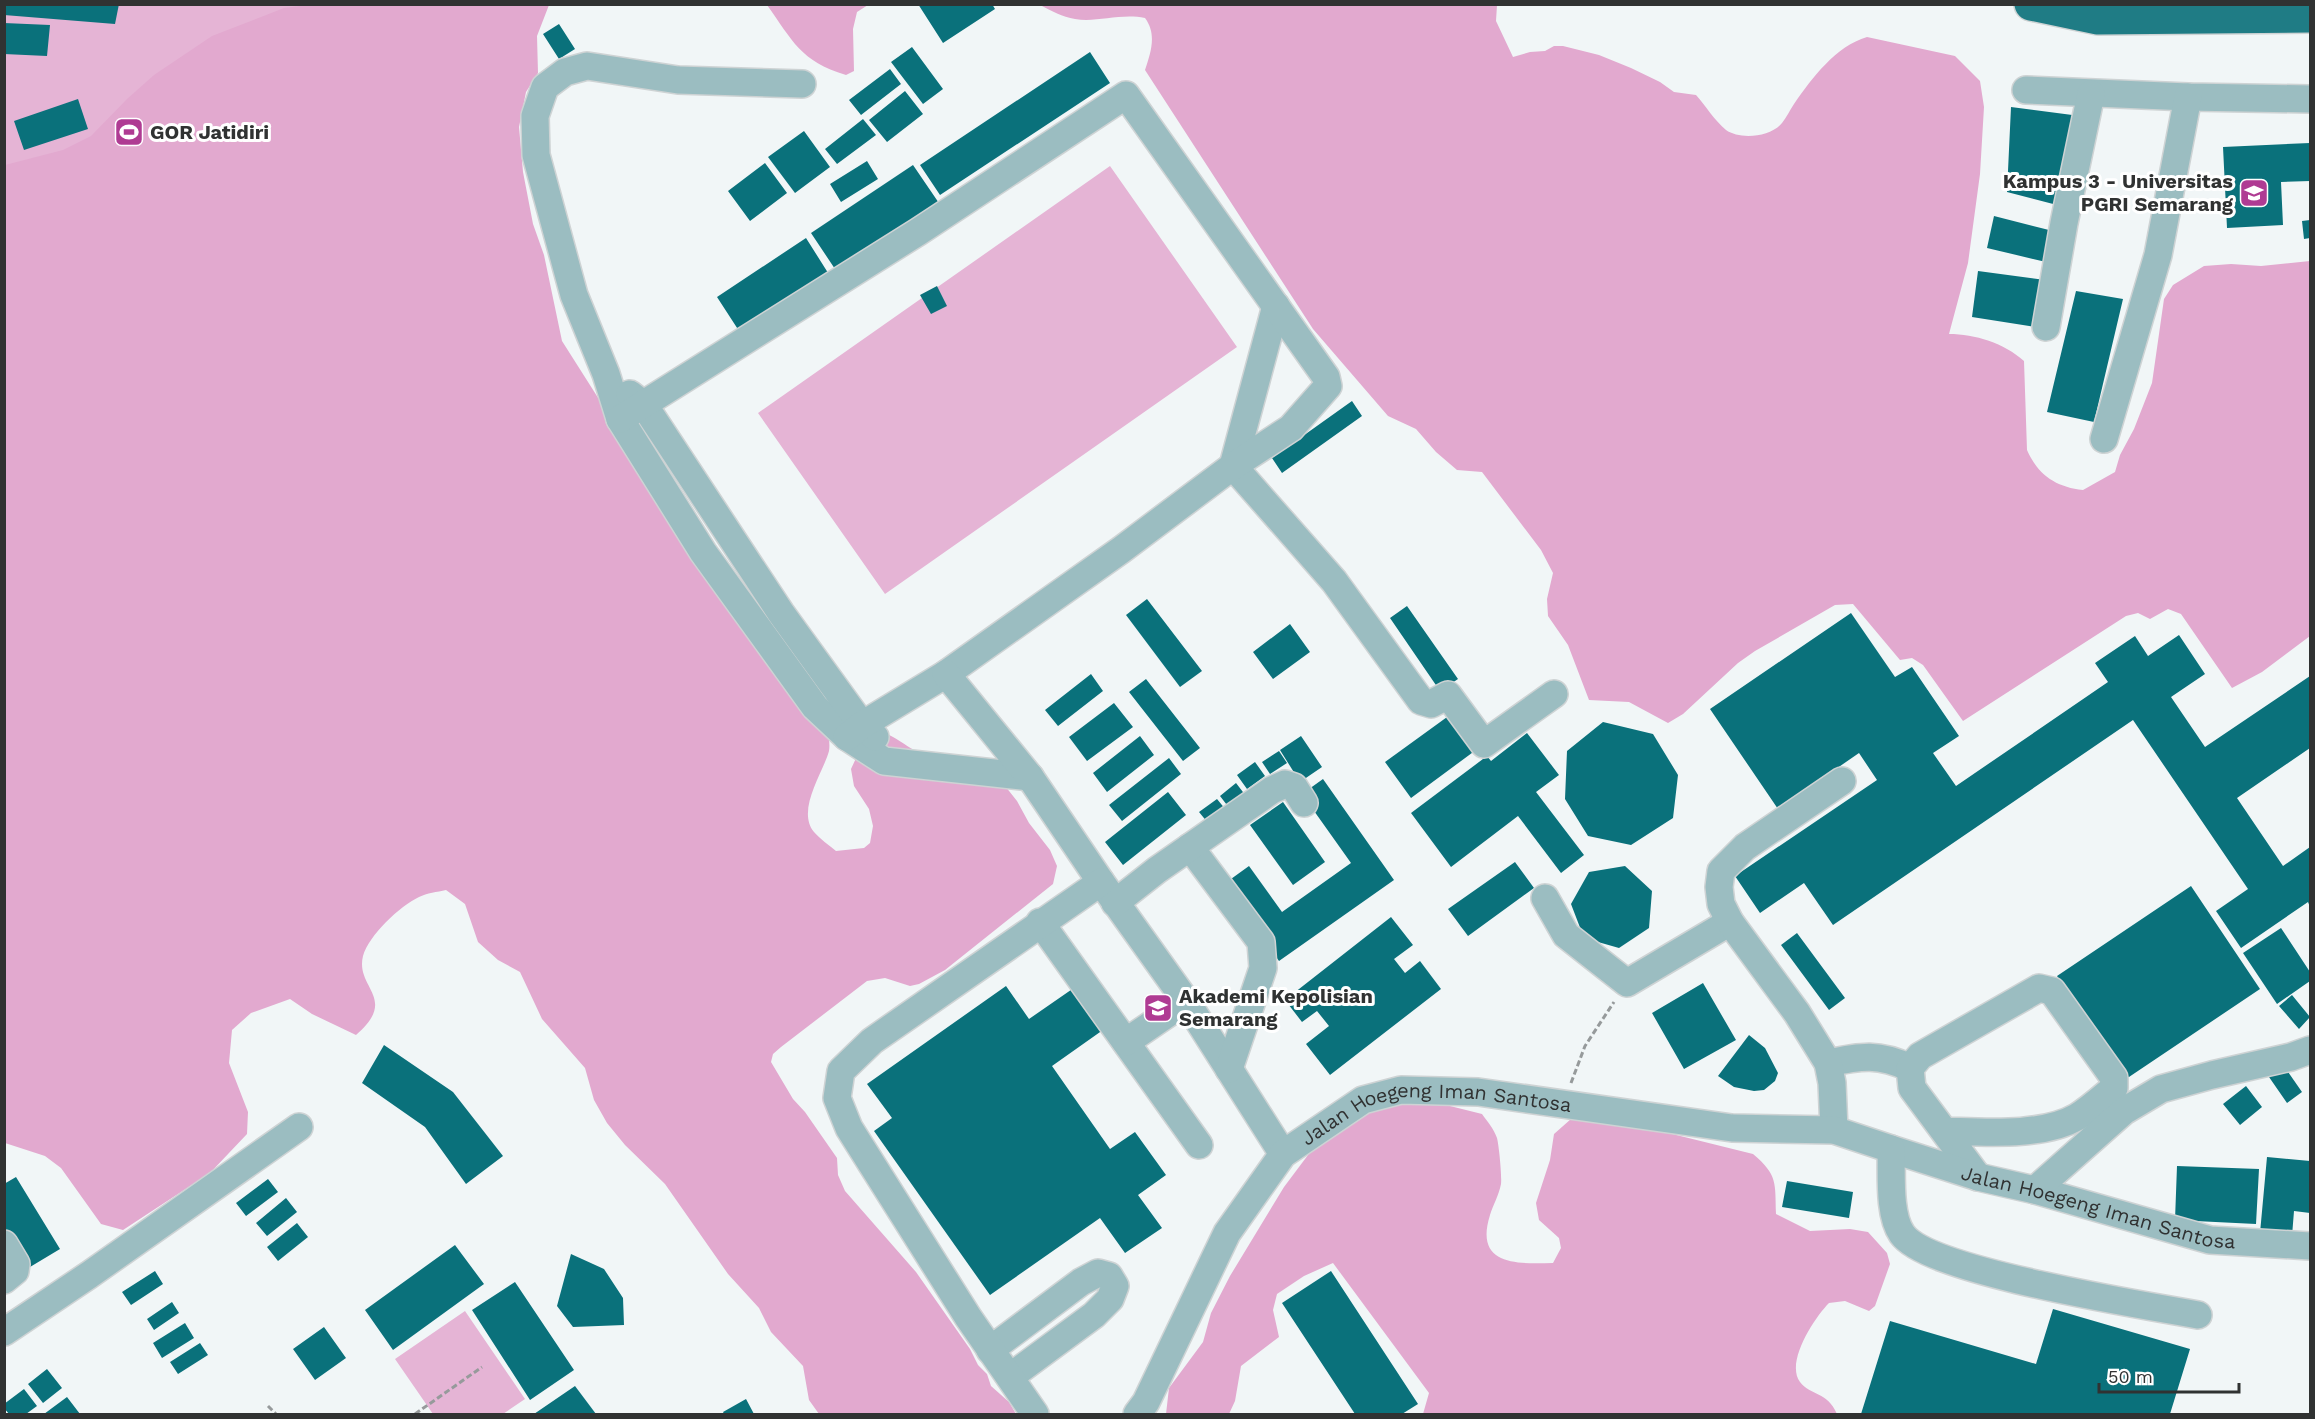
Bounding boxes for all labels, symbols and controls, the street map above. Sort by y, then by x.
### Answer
sports icon: GOR Jatidiri [113,116,145,148]
place label: GOR Jatidiri [150,120,269,144]
place label: Kampus 3 - Universitas PGRI Semarang [2003,169,2234,216]
school or university icon: Kampus 3 - Universitas PGRI Semarang [2238,177,2270,209]
place label: Akademi Kepolisian Semarang [1179,984,1373,1031]
school or university icon: Akademi Kepolisian Semarang [1142,992,1174,1024]
street label: Jalan Hoegeng Iman Santosa [1296,1078,1573,1150]
street label: Jalan Hoegeng Iman Santosa [1958,1160,2236,1254]
scale bar [2099,1356,2238,1394]
text: 50 m [2108,1366,2153,1387]

